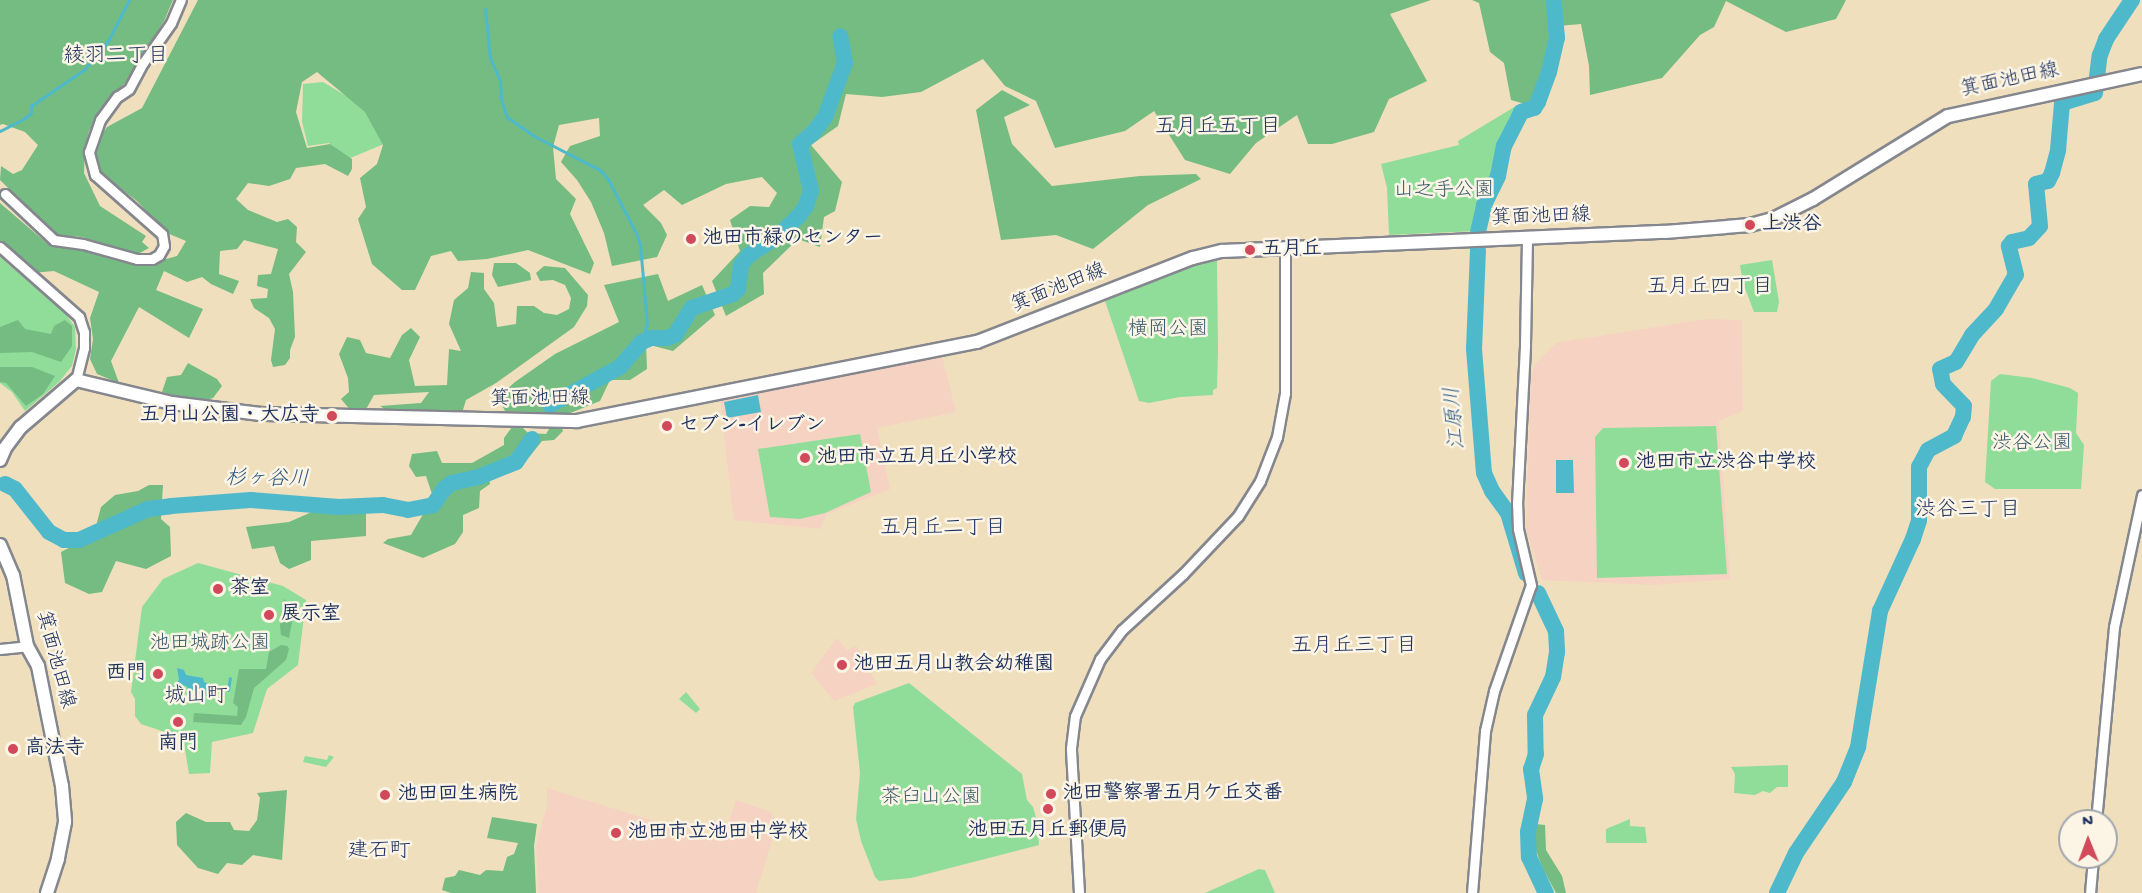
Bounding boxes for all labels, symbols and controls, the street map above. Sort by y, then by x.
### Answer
district label: 綾羽二丁目 [64,45,168,71]
street label: 箕面池田線 [1959,59,2061,103]
district label: 五月丘五丁目 [1155,116,1281,142]
park label: 山之手公園 [1394,179,1494,203]
street label: 箕面池田線 [1491,204,1591,232]
place label: 上渋谷 [1762,213,1822,237]
marker: 上渋谷 [1743,218,1757,232]
place label: 池田市緑のセンター [703,227,883,251]
marker: 池田市緑のセンター [684,232,698,246]
place label: 五月丘 [1262,238,1322,262]
marker: 五月丘 [1243,243,1257,257]
street label: 箕面池田線 [1008,259,1110,319]
district label: 五月丘四丁目 [1647,276,1773,302]
park label: 横岡公園 [1128,318,1208,342]
water label: 江原川 [1442,386,1472,450]
street label: 箕面池田線 [490,387,590,413]
place label: 五月山公園・大広寺 [140,404,320,428]
marker: 五月山公園・大広寺 [325,409,339,423]
place label: セブン-イレブン [679,414,825,438]
marker: セブン-イレブン [660,419,674,433]
park label: 渋谷公園 [1992,432,2072,456]
place label: 池田市立五月丘小学校 [817,446,1017,470]
marker: 池田市立五月丘小学校 [798,451,812,465]
place label: 池田市立渋谷中学校 [1636,451,1816,475]
marker: 池田市立渋谷中学校 [1617,456,1631,470]
water label: 杉ヶ谷川 [225,468,309,494]
district label: 渋谷三丁目 [1916,499,2020,525]
district label: 五月丘二丁目 [880,517,1006,543]
place label: 茶室 [230,577,270,601]
marker: 茶室 [211,582,225,596]
place label: 展示室 [281,603,341,627]
marker: 展示室 [262,608,276,622]
street label: 箕面池田線 [29,609,79,711]
park label: 池田城跡公園 [150,632,270,656]
district label: 五月丘三丁目 [1291,635,1417,661]
place label: 池田五月山教会幼稚園 [854,653,1054,677]
marker: 池田五月山教会幼稚園 [835,658,849,672]
place label: 西門 [106,662,146,686]
marker: 西門 [151,667,165,681]
district label: 城山町 [165,685,227,711]
marker: 南門 [171,715,185,729]
place label: 南門 [158,732,198,756]
place label: 高法寺 [25,737,85,761]
marker: 高法寺 [6,742,20,756]
place label: 池田警察署五月ケ丘交番 [1063,782,1283,806]
place label: 池田回生病院 [398,783,518,807]
marker: 池田回生病院 [376,786,394,804]
park label: 茶臼山公園 [881,786,981,810]
marker: 池田警察署五月ケ丘交番 [1044,787,1058,801]
marker: 池田五月丘郵便局 [1041,802,1055,816]
north arrow [2058,809,2118,869]
text: N [2082,813,2093,832]
place label: 池田五月丘郵便局 [968,819,1128,843]
place label: 池田市立池田中学校 [628,821,808,845]
marker: 池田市立池田中学校 [609,826,623,840]
district label: 建石町 [348,840,410,866]

